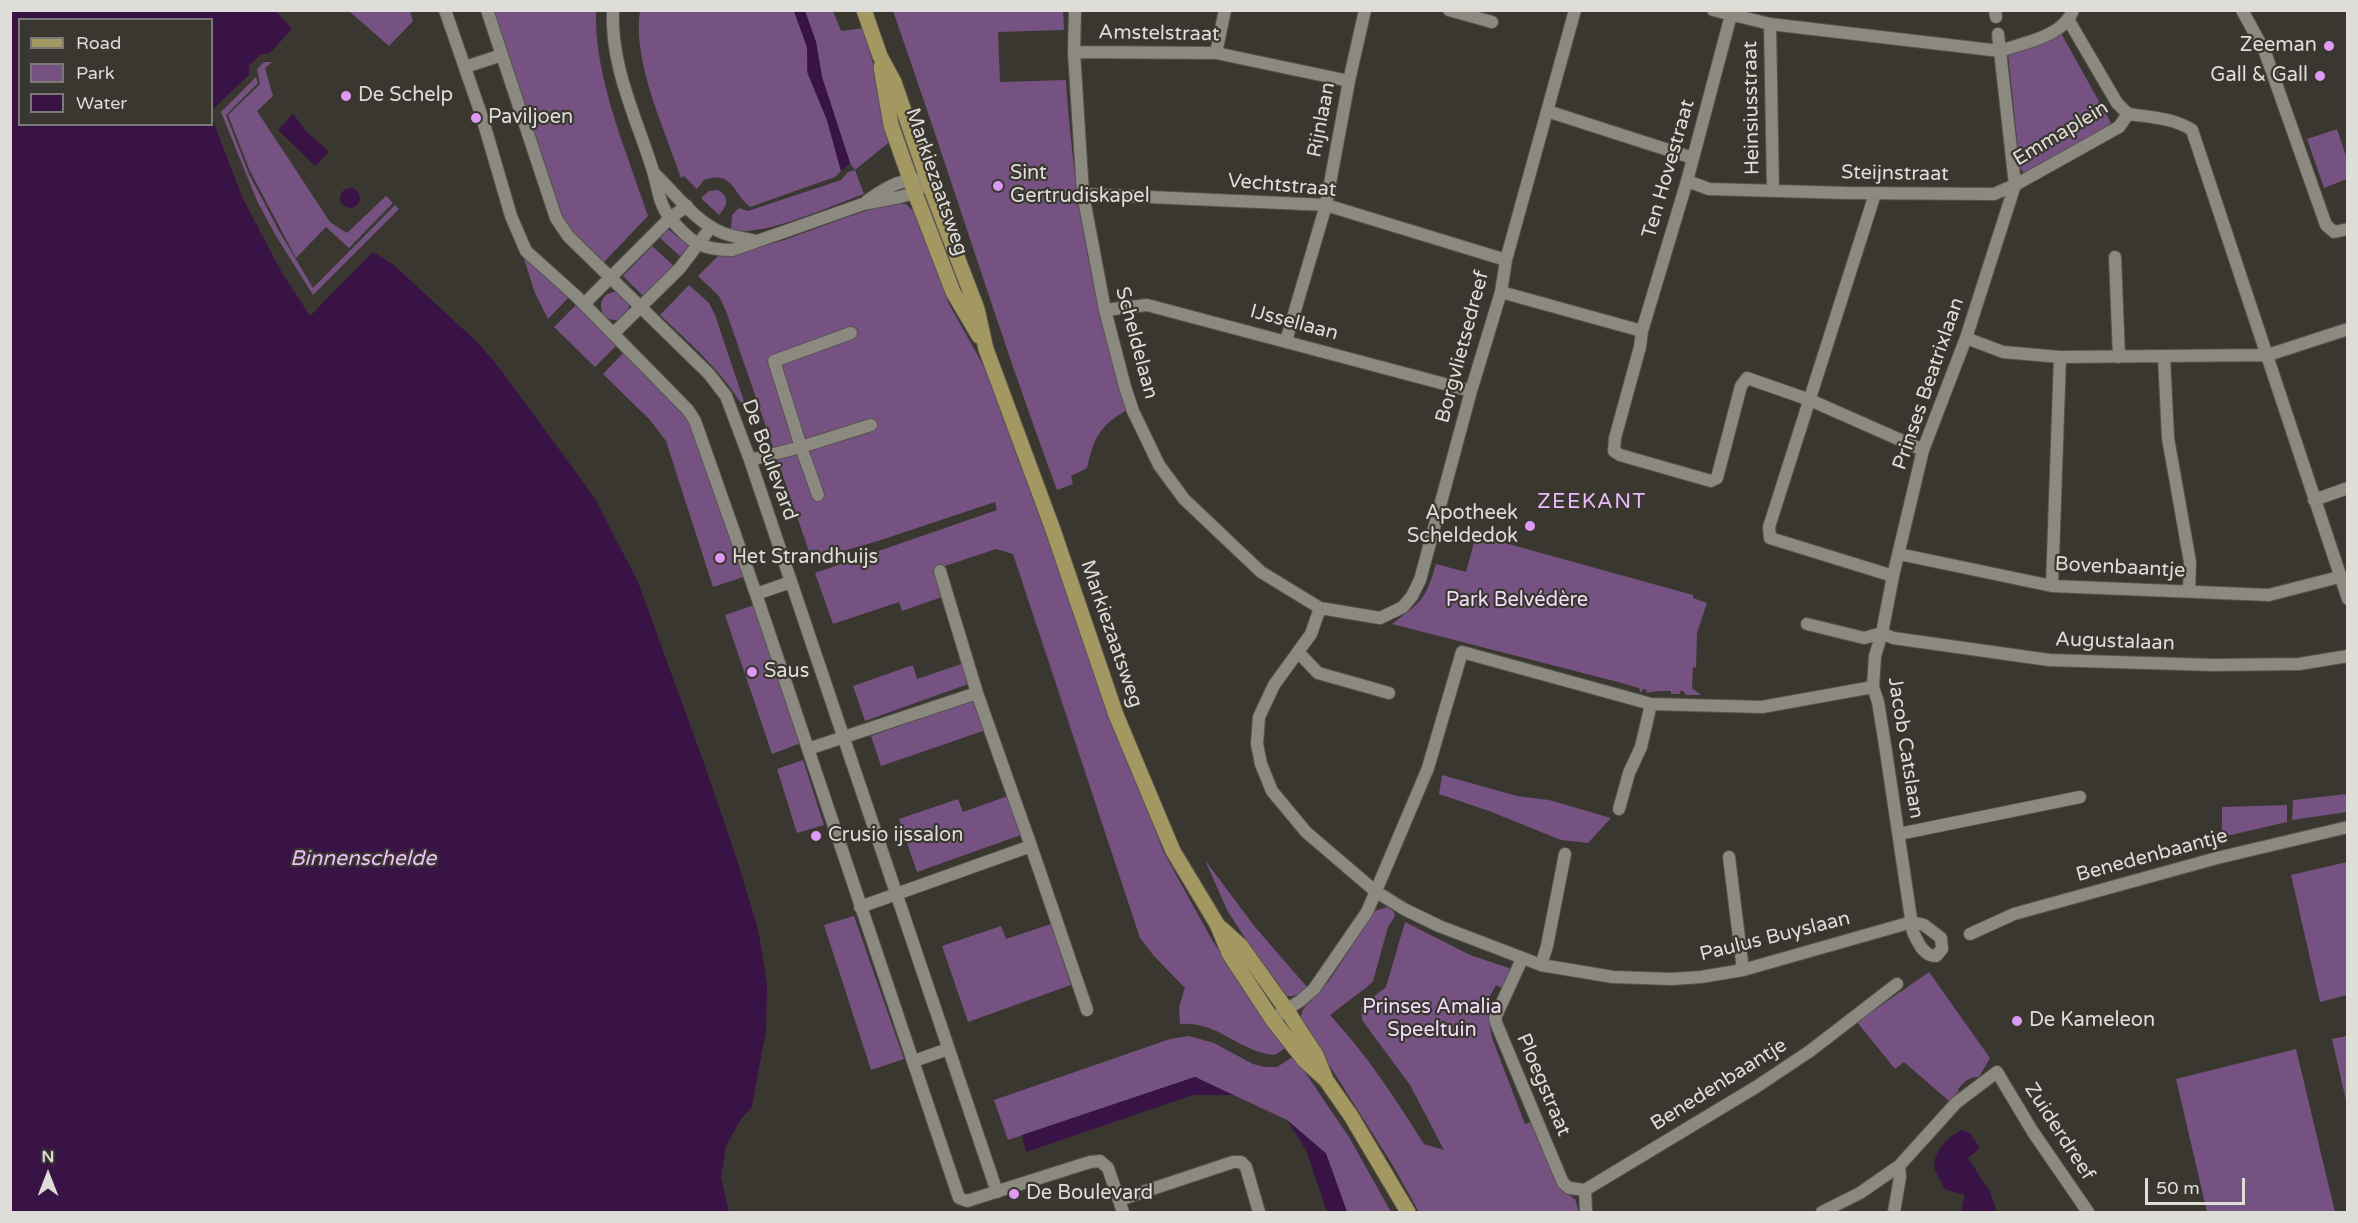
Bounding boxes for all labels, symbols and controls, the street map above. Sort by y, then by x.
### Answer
legend [18,18,213,126]
street label: Amstelstraat [1098,21,1220,47]
text: Road [76,32,121,54]
place label: Zeeman [2240,34,2317,58]
marker: Zeeman [2322,39,2336,53]
street label: Heinsiusstraat [1739,41,1765,175]
text: Park [76,62,114,84]
place label: Gall & Gall [2210,64,2308,88]
marker: Gall & Gall [2313,69,2327,83]
street label: Rijnlaan [1303,80,1341,160]
place label: De Schelp [358,84,453,108]
marker: De Schelp [339,89,353,103]
text: Water [76,92,127,114]
street label: Emmaplein [2009,96,2113,172]
street label: Ten Hovestraat [1638,97,1700,241]
street label: Markiezaatsweg [900,105,972,259]
place label: Paviljoen [488,106,573,130]
marker: Paviljoen [469,111,483,125]
street label: Steijnstraat [1841,161,1949,187]
place label: Sint Gertrudiskapel [1010,162,1150,209]
street label: Vechtstraat [1227,169,1337,203]
marker: Sint Gertrudiskapel [991,179,1005,193]
street label: Borgvlietsedreef [1431,268,1495,426]
street label: Scheldelaan [1110,284,1162,402]
street label: Prinses Beatrixlaan [1888,295,1970,473]
street label: IJssellaan [1247,300,1341,346]
street label: De Boulevard [736,396,802,524]
district label: ZEEKANT [1537,489,1647,515]
place label: Apotheek Scheldedok [1407,502,1518,549]
marker: Apotheek Scheldedok [1523,519,1537,533]
place label: Het Strandhuijs [732,546,878,570]
marker: Het Strandhuijs [713,551,727,565]
street label: Bovenbaantje [2054,553,2186,583]
street label: Markiezaatsweg [1075,557,1147,711]
park label: Park Belvédère [1446,589,1588,613]
street label: Augustalaan [2055,628,2175,656]
place label: Saus [764,660,809,684]
marker: Saus [745,665,759,679]
street label: Jacob Catslaan [1882,676,1928,820]
place label: Crusio ijssalon [828,824,963,848]
street label: Benedenbaantje [2074,824,2230,888]
marker: Crusio ijssalon [809,829,823,843]
water label: Binnenschelde [290,846,436,872]
street label: Paulus Buyslaan [1697,907,1853,967]
park label: Prinses Amalia Speeltuin [1362,996,1502,1043]
place label: De Kameleon [2029,1009,2155,1033]
marker: De Kameleon [2010,1014,2024,1028]
street label: Ploegstraat [1511,1030,1575,1140]
street label: Benedenbaantje [1647,1034,1791,1136]
street label: Zuiderdreef [2019,1079,2099,1185]
north arrow [18,1145,78,1205]
text: N [42,1147,54,1167]
scale bar [2148,1166,2248,1204]
text: 50 m [2156,1177,2200,1199]
place label: De Boulevard [1026,1182,1153,1206]
marker: De Boulevard [1007,1187,1021,1201]

